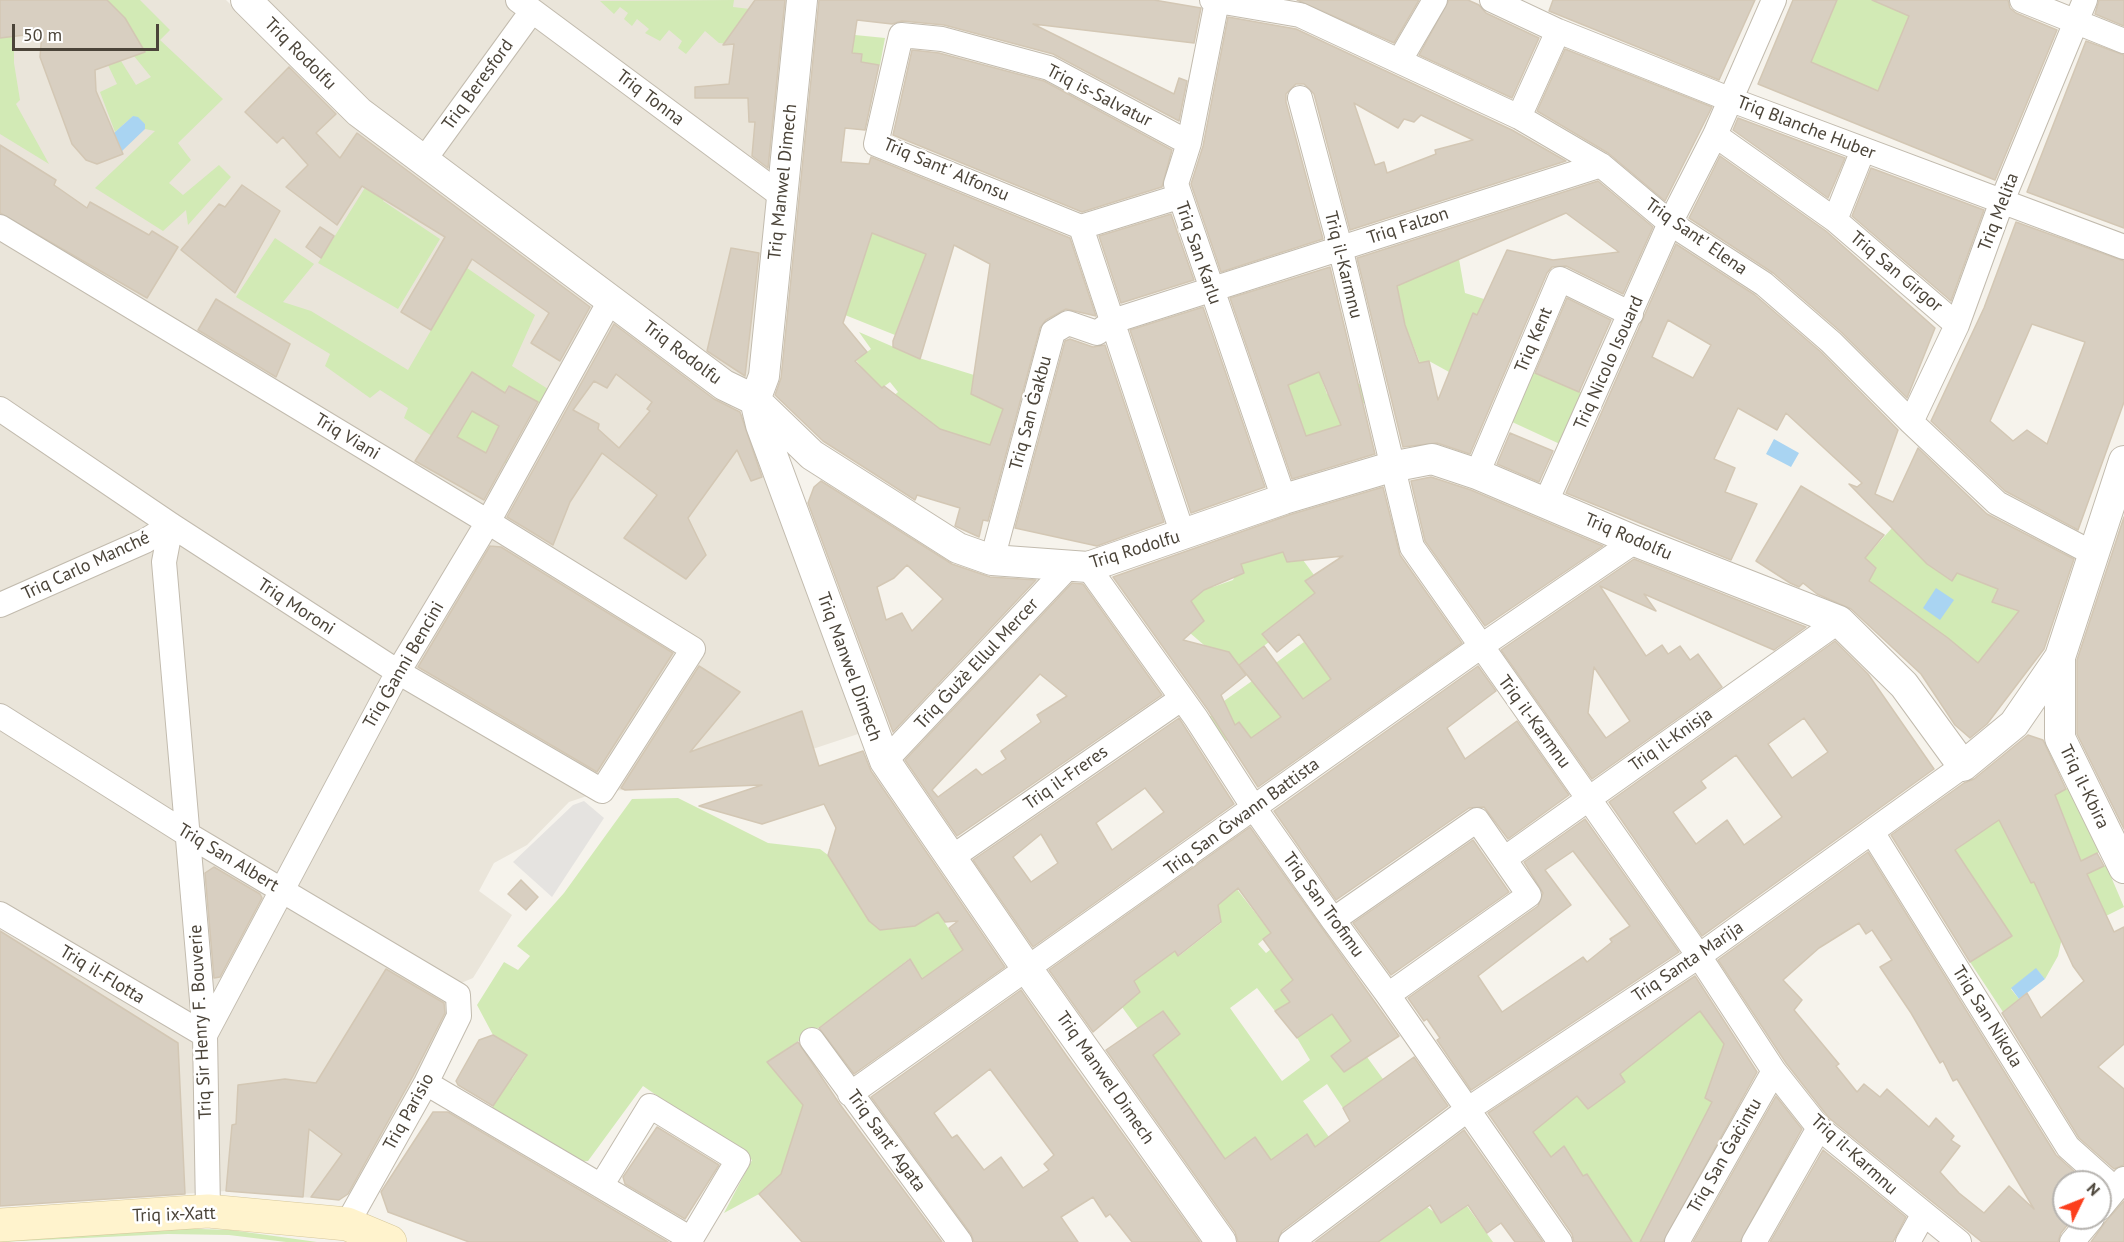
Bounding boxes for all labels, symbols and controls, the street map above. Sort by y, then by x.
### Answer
scale bar [15,12,162,50]
street label: Triq Rodolfu [259,13,341,95]
text: 50 m [23,23,62,46]
street label: Triq Beresford [438,35,518,135]
street label: Triq is-Salvatur [1043,60,1155,132]
street label: Triq Tonna [612,65,688,131]
street label: Triq Blanche Huber [1734,92,1878,164]
street label: Triq Manwel Dimech [764,103,802,261]
street label: Triq Sant' Alfonsu [880,134,1012,206]
street label: Triq Melita [1974,170,2024,254]
street label: Triq Sant' Elena [1641,194,1751,280]
street label: Triq San Karlu [1170,199,1226,307]
street label: Triq Falzon [1365,203,1451,249]
street label: Triq il-Karmnu [1319,209,1367,321]
street label: Triq San Girgor [1845,227,1947,317]
street label: Triq Nicolo Isouard [1570,293,1648,433]
street label: Triq Kent [1511,304,1557,376]
street label: Triq Rodolfu [638,316,726,390]
street label: Triq San Ġakbu [1005,353,1057,473]
street label: Triq Viani [311,409,383,465]
street label: Triq Rodolfu [1581,509,1675,565]
street label: Triq Rodolfu [1087,526,1183,574]
street label: Triq Carlo Manché [19,527,153,605]
street label: Triq Moroni [253,574,339,640]
street label: Triq Manwel Dimech [812,590,886,744]
street label: Triq Ġużè Ellul Mercer [911,594,1043,734]
street label: Triq Ġanni Bencini [359,598,449,732]
street label: Triq il-Karmnu [1493,671,1575,773]
street label: Triq il-Knisja [1625,703,1717,777]
street label: Triq il-Freres [1020,741,1112,815]
street label: Triq il-Kbira [2054,742,2114,832]
street label: Triq San Ġwann Battista [1160,753,1324,881]
street label: Triq San Albert [174,819,282,897]
street label: Triq San Trofimu [1278,848,1368,962]
street label: Triq Santa Marija [1628,917,1748,1007]
street label: Triq Sir Henry F. Bouverie [185,924,217,1120]
street label: Triq il-Flotta [56,941,148,1009]
street label: Triq San Nikola [1947,962,2027,1072]
street label: Triq Manwel Dimech [1051,1008,1159,1148]
street label: Triq Parisio [379,1070,439,1154]
street label: Triq Sant' Agata [842,1086,930,1196]
street label: Triq San Ġaċintu [1683,1095,1767,1217]
street label: Triq il-Karmnu [1806,1110,1902,1200]
north arrow [2052,1170,2112,1230]
text: N [2083,1178,2105,1200]
street label: Triq ix-Xatt [132,1203,216,1227]

